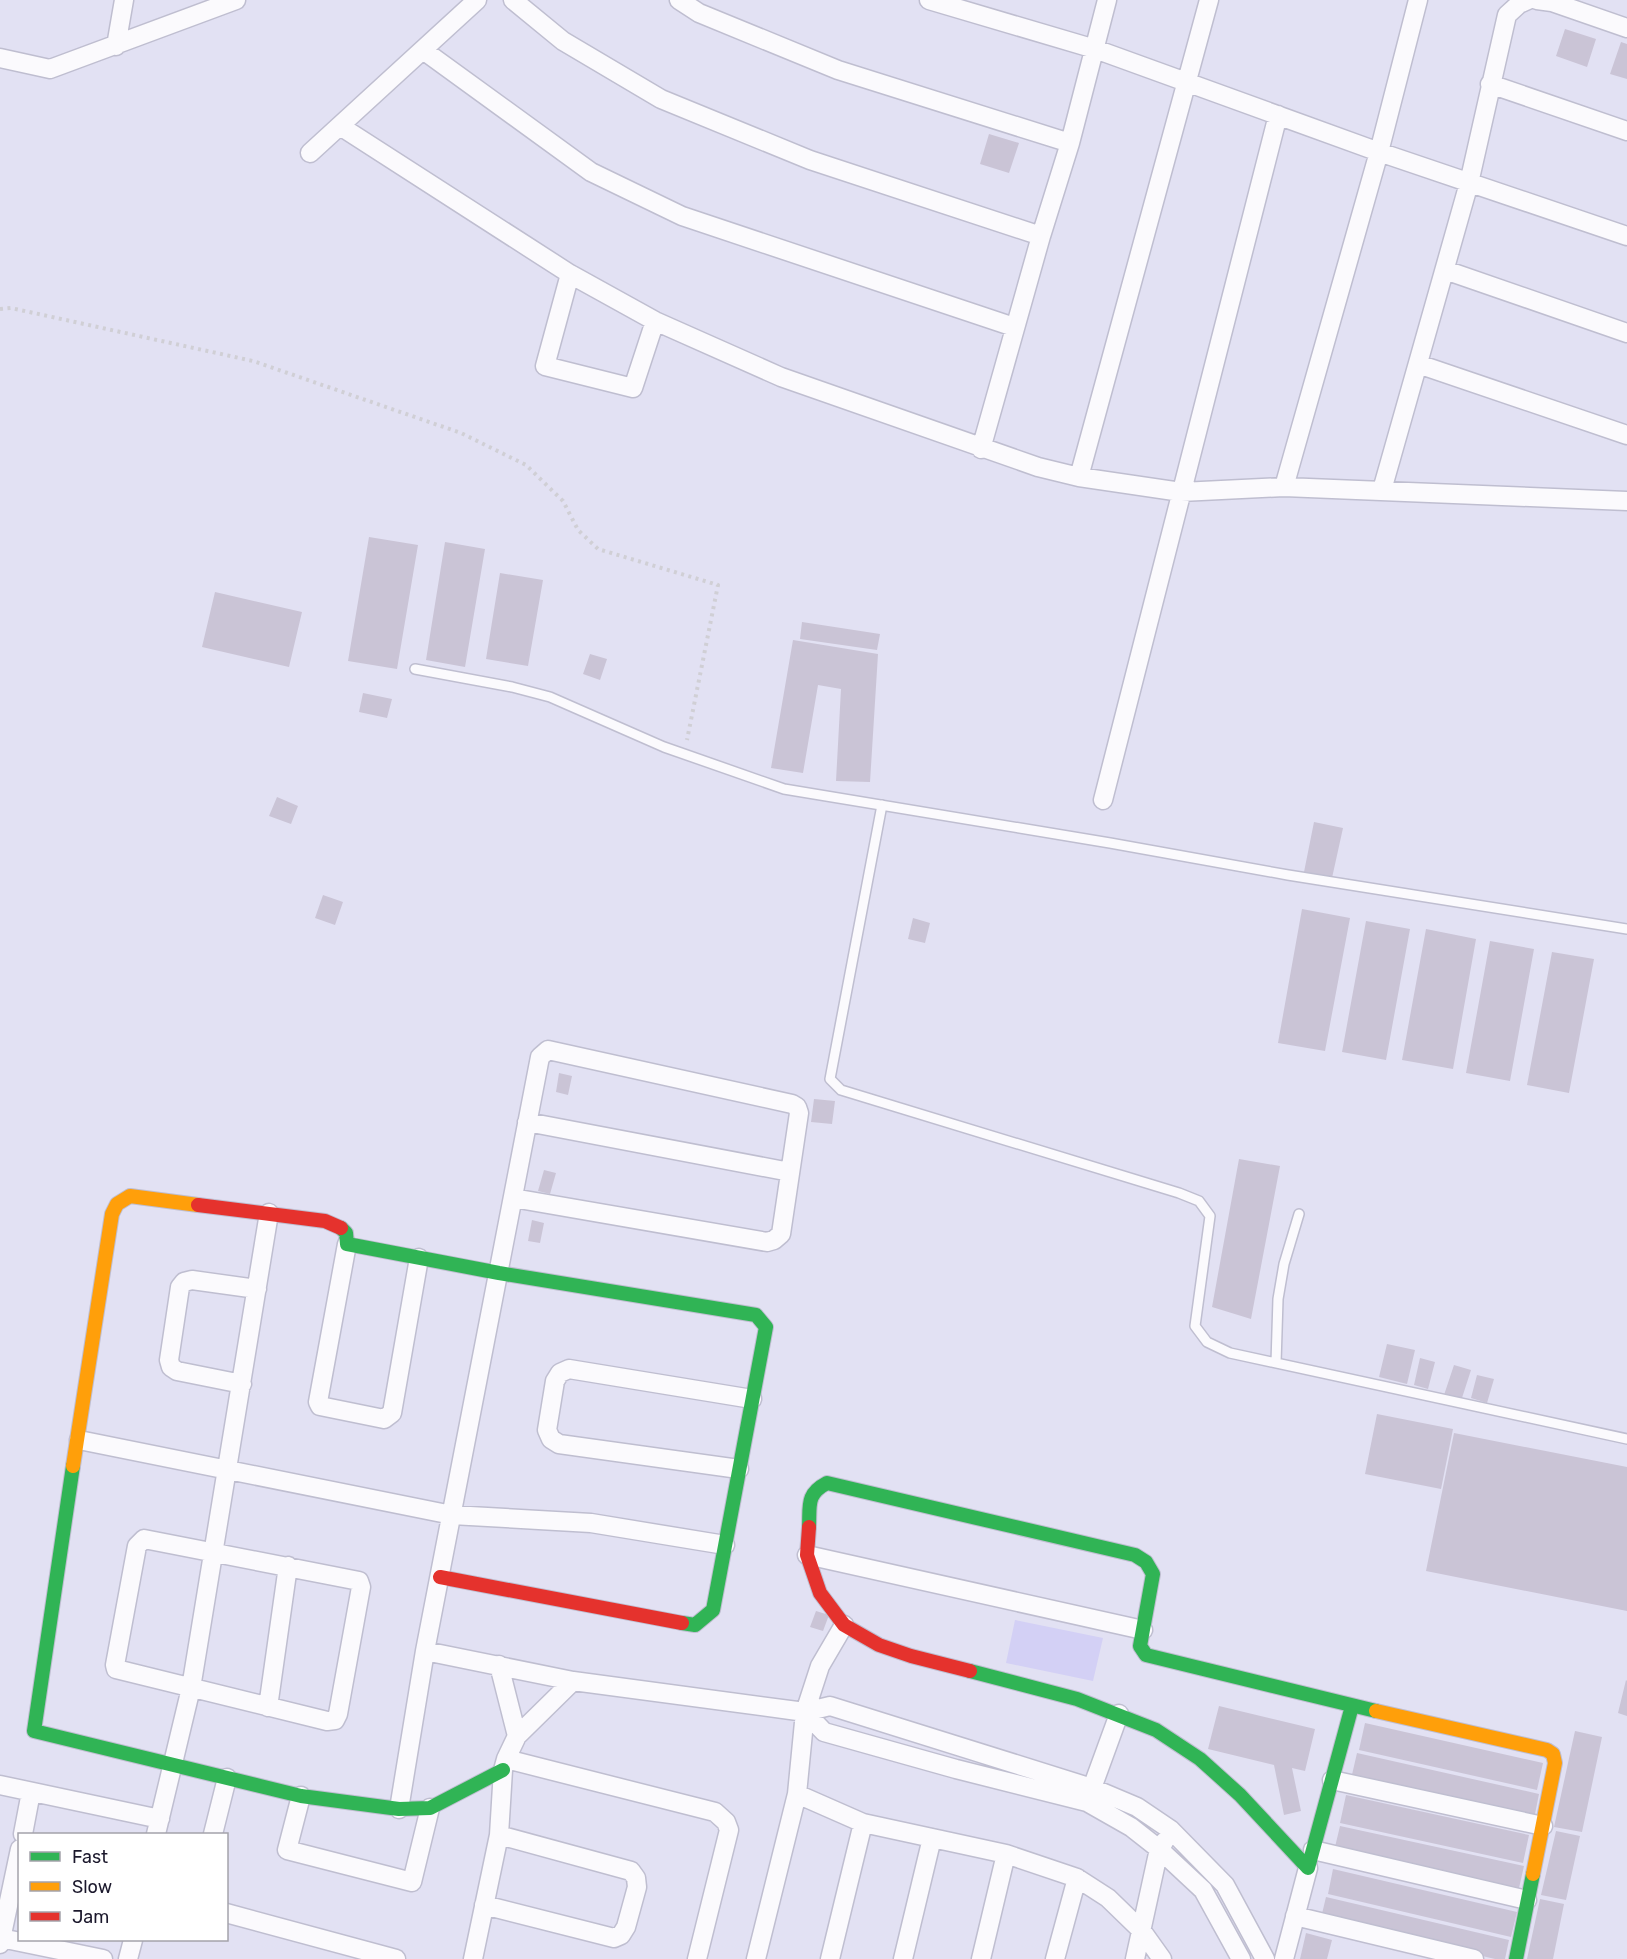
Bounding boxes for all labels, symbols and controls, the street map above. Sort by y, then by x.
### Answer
legend [18,1833,228,1941]
text: Fast [72,1846,108,1868]
text: Slow [72,1876,112,1898]
text: Jam [72,1906,109,1928]

